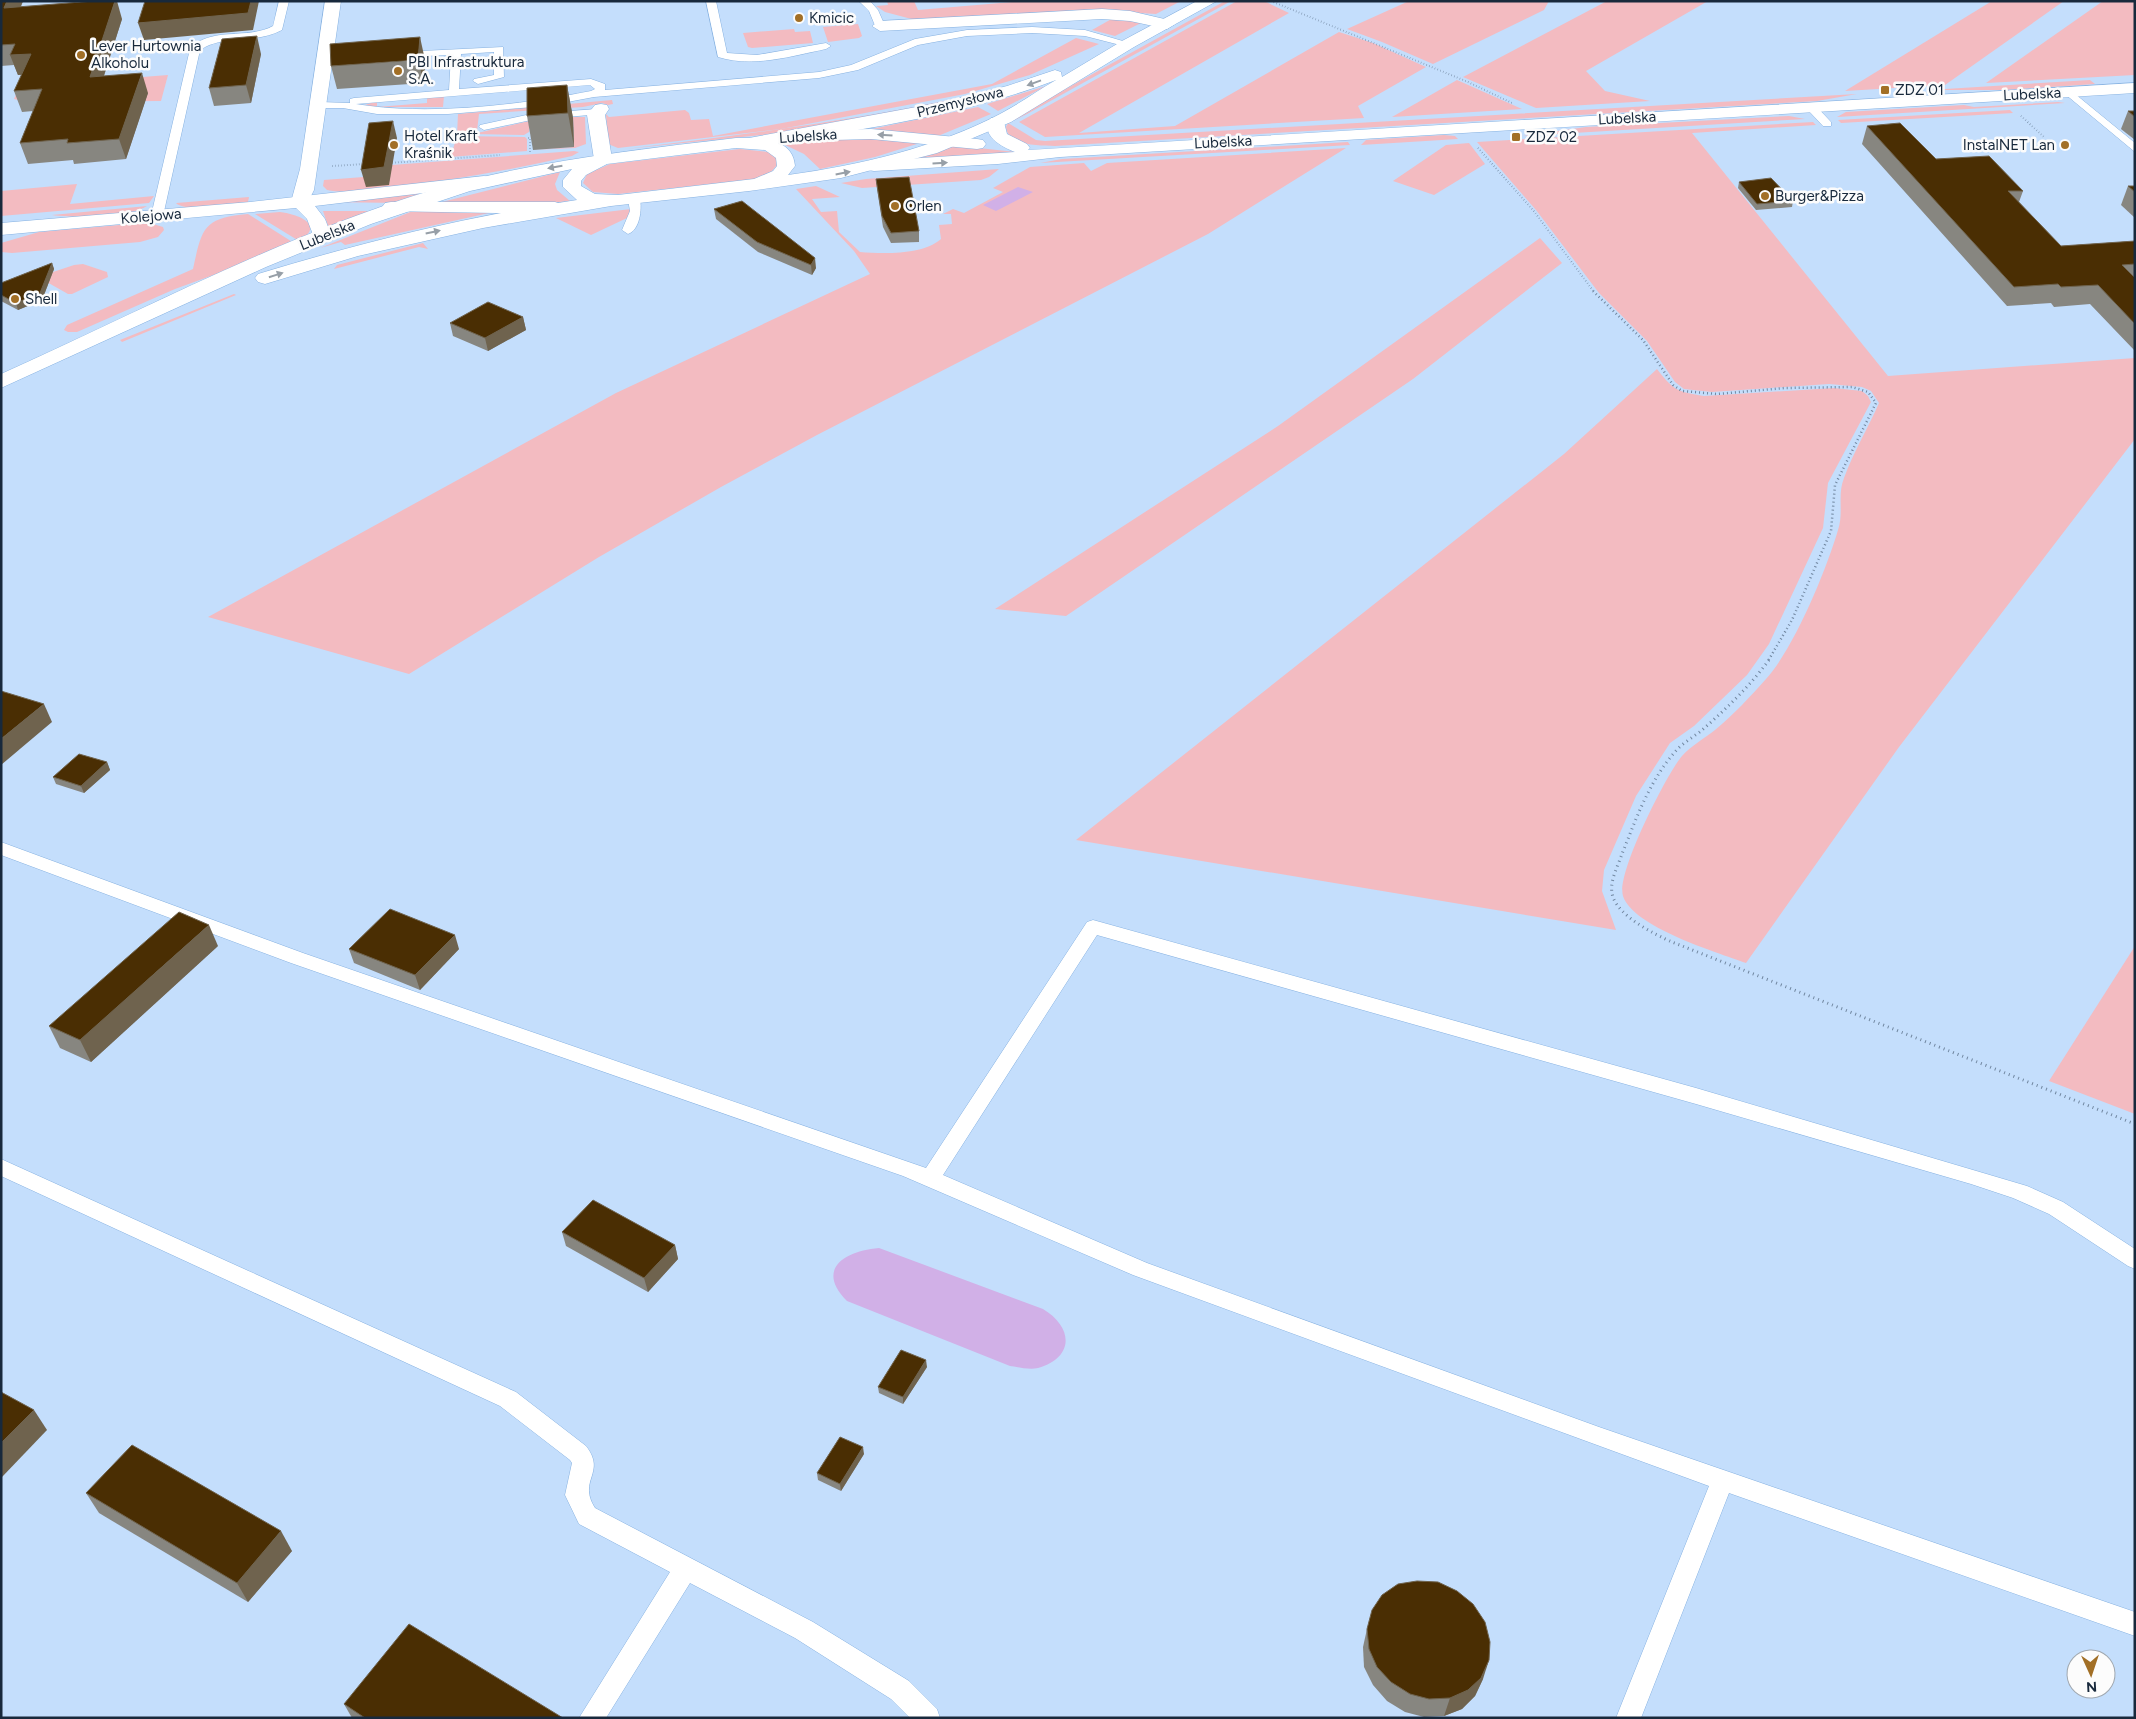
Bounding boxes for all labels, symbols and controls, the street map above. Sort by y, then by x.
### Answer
place label: Kmicic [809,9,854,27]
marker: Kmicic [793,12,805,24]
place label: Lever Hurtownia Alkoholu [91,37,201,72]
marker: Lever Hurtownia Alkoholu [75,49,87,61]
place label: PBI Infrastruktura S.A. [408,53,524,88]
marker: PBI Infrastruktura S.A. [392,65,404,77]
one-way arrow [1026,79,1041,87]
place label: ZDZ 01 [1895,81,1944,99]
street label: Przemysłowa [915,83,1005,121]
street label: Lubelska [2002,83,2062,105]
marker: ZDZ 01 [1879,84,1891,96]
street label: Lubelska [1597,107,1657,129]
street label: Lubelska [778,125,838,147]
place label: Hotel Kraft Kraśnik [404,127,478,162]
place label: ZDZ 02 [1526,128,1577,146]
one-way arrow [877,131,893,139]
street label: Lubelska [1193,131,1253,153]
marker: ZDZ 02 [1510,131,1522,143]
place label: InstalNET Lan [1963,136,2055,154]
marker: Hotel Kraft Kraśnik [388,139,400,151]
marker: InstalNET Lan [2059,139,2071,151]
one-way arrow [932,159,948,167]
one-way arrow [546,163,562,171]
one-way arrow [835,169,851,177]
place label: Burger&Pizza [1775,187,1864,205]
marker: Burger&Pizza [1759,190,1771,202]
place label: Orlen [905,197,942,215]
marker: Orlen [889,200,901,212]
street label: Kolejowa [120,204,182,228]
street label: Lubelska [297,216,357,254]
one-way arrow [425,228,441,236]
one-way arrow [268,270,283,278]
place label: Shell [25,290,57,308]
marker: Shell [9,293,21,305]
north arrow [2066,1649,2116,1699]
text: N [2086,1678,2098,1695]

